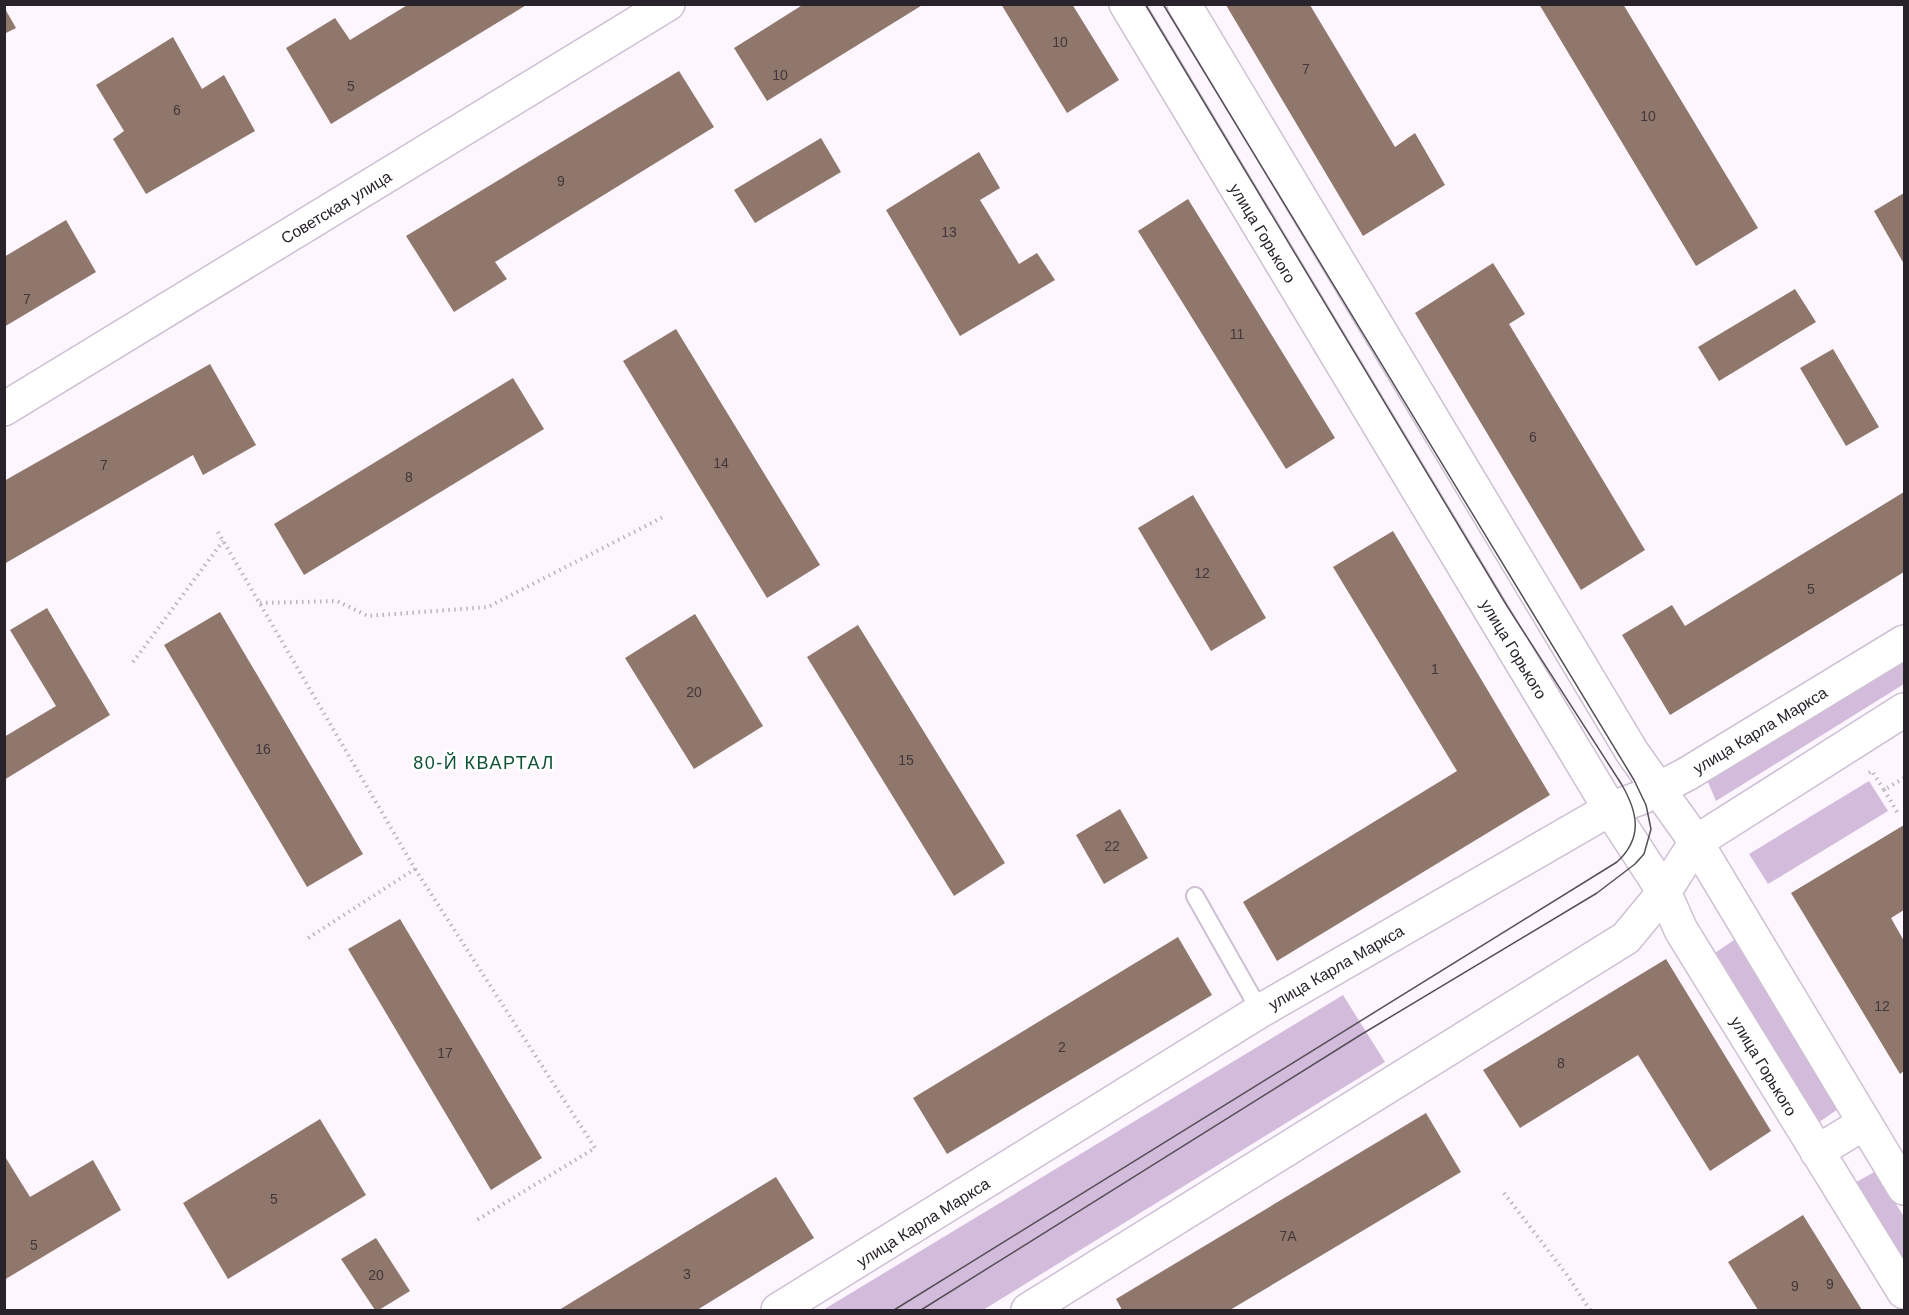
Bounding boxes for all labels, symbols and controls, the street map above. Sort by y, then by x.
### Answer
house number: 10 [1052,34,1068,50]
house number: 7 [1302,61,1310,77]
house number: 10 [772,67,788,83]
house number: 5 [347,78,355,94]
house number: 6 [173,102,181,118]
house number: 10 [1640,108,1656,124]
street label: Советская улица [278,168,395,247]
house number: 9 [557,173,565,189]
street label: улица Горького [1226,181,1299,286]
house number: 13 [941,224,957,240]
house number: 7 [23,291,31,307]
house number: 11 [1230,326,1244,342]
house number: 6 [1529,429,1537,445]
house number: 14 [713,455,729,471]
house number: 7 [100,457,108,473]
house number: 8 [405,469,413,485]
house number: 12 [1194,565,1210,581]
house number: 5 [1807,581,1815,597]
street label: улица Горького [1477,597,1550,702]
house number: 1 [1431,661,1439,677]
house number: 20 [686,684,702,700]
street label: улица Карла Маркса [1690,684,1830,777]
house number: 16 [255,741,271,757]
district label: 80-Й КВАРТАЛ [413,752,555,773]
house number: 15 [898,752,914,768]
house number: 22 [1104,838,1120,854]
street label: улица Карла Маркса [1266,922,1407,1013]
house number: 12 [1874,998,1890,1014]
street label: улица Горького [1727,1014,1800,1119]
house number: 2 [1058,1039,1066,1055]
house number: 17 [437,1045,453,1061]
house number: 8 [1557,1055,1565,1071]
street label: улица Карла Маркса [854,1175,993,1270]
house number: 5 [270,1191,278,1207]
house number: 7А [1279,1228,1297,1244]
house number: 5 [30,1237,38,1253]
house number: 3 [683,1266,691,1282]
house number: 20 [368,1267,384,1283]
house number: 9 [1826,1276,1834,1292]
house number: 9 [1791,1278,1799,1294]

